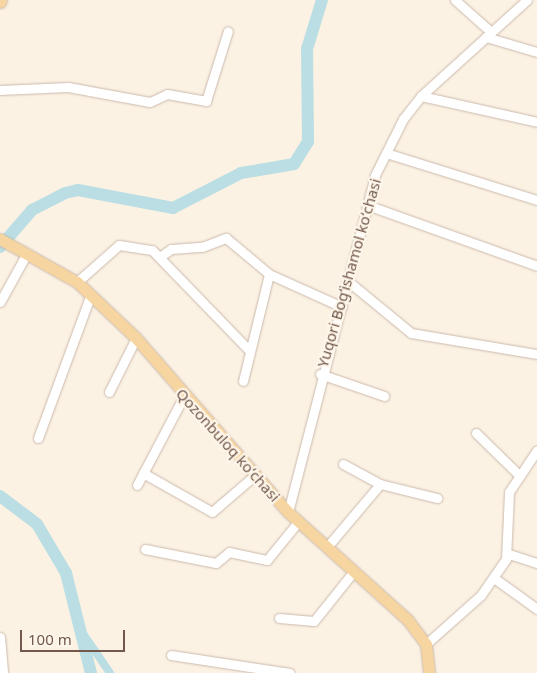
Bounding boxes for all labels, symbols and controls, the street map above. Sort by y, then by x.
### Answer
street label: Yuqori Bogʻishamol koʻchasi [313,177,385,369]
street label: Qozonbuloq koʻchasi [172,385,284,505]
scale bar [22,620,128,652]
text: 100 m [28,629,72,649]

